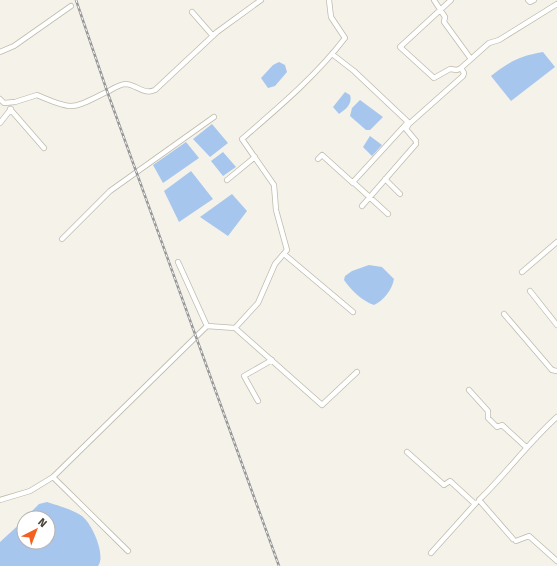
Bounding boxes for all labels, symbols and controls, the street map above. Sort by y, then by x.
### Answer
north arrow [16,510,56,550]
text: N [35,516,49,530]

